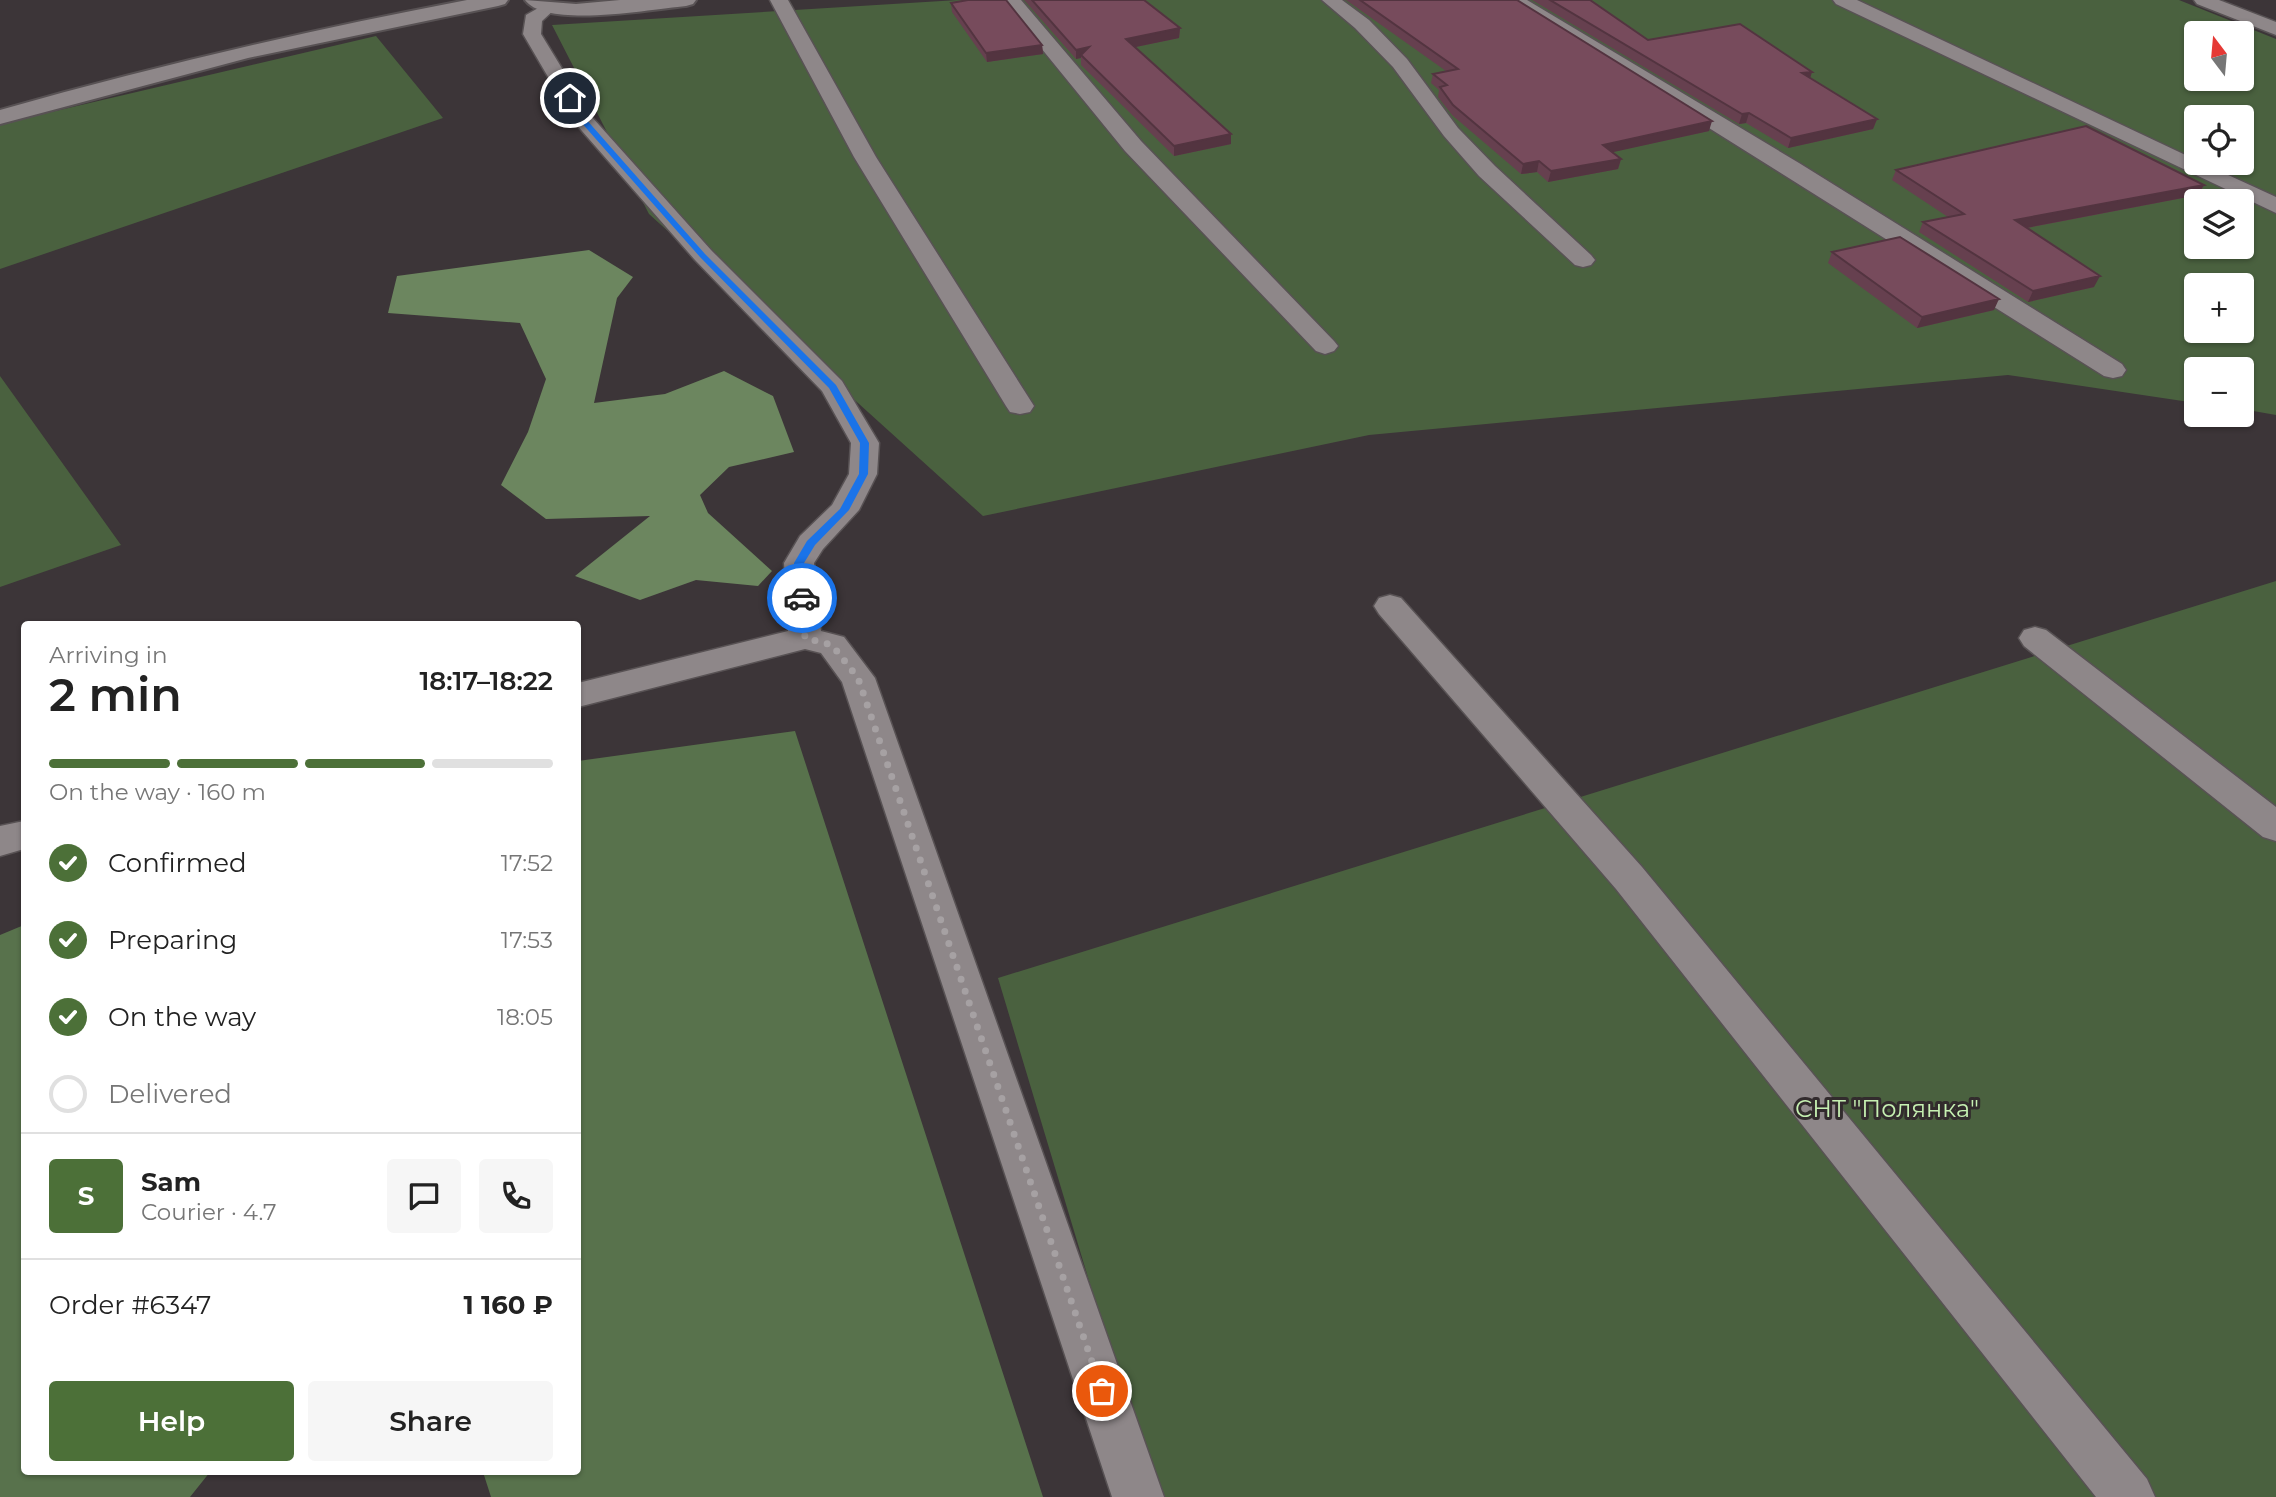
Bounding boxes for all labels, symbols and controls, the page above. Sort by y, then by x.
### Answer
north arrow [2184,21,2254,91]
map controls [2184,21,2254,427]
pin [540,68,600,128]
icon: home [551,79,589,117]
button: locate [2184,105,2254,175]
button: layers [2184,189,2254,259]
button: + [2184,273,2254,343]
button: − [2184,357,2254,427]
courier [767,563,837,633]
icon: car [783,579,821,617]
text: Arriving in [49,641,168,669]
text: 18:17–18:22 [419,665,553,697]
text: 2 min [49,666,182,723]
text: On the way · 160 m [49,778,266,806]
icon: check [49,844,87,882]
text: Confirmed [108,847,247,879]
text: 17:52 [501,849,553,877]
icon: check [49,921,87,959]
text: Preparing [108,924,237,956]
text: 17:53 [501,926,553,954]
icon: check [49,998,87,1036]
text: On the way [108,1001,256,1033]
text: 18:05 [497,1003,553,1031]
text: Delivered [108,1078,232,1110]
park label: СНТ "Полянка" [1795,1094,1979,1123]
button: chat [387,1159,461,1233]
button: phone [479,1159,553,1233]
text: Sam [141,1166,201,1198]
text: S [78,1180,94,1212]
text: Courier · 4.7 [141,1198,277,1226]
text: Order #6347 [49,1289,211,1321]
text: 1 160 ₽ [464,1289,553,1321]
pin [1072,1361,1132,1421]
icon: bag [1083,1372,1121,1410]
button: Help [49,1381,294,1461]
button: Share [308,1381,553,1461]

